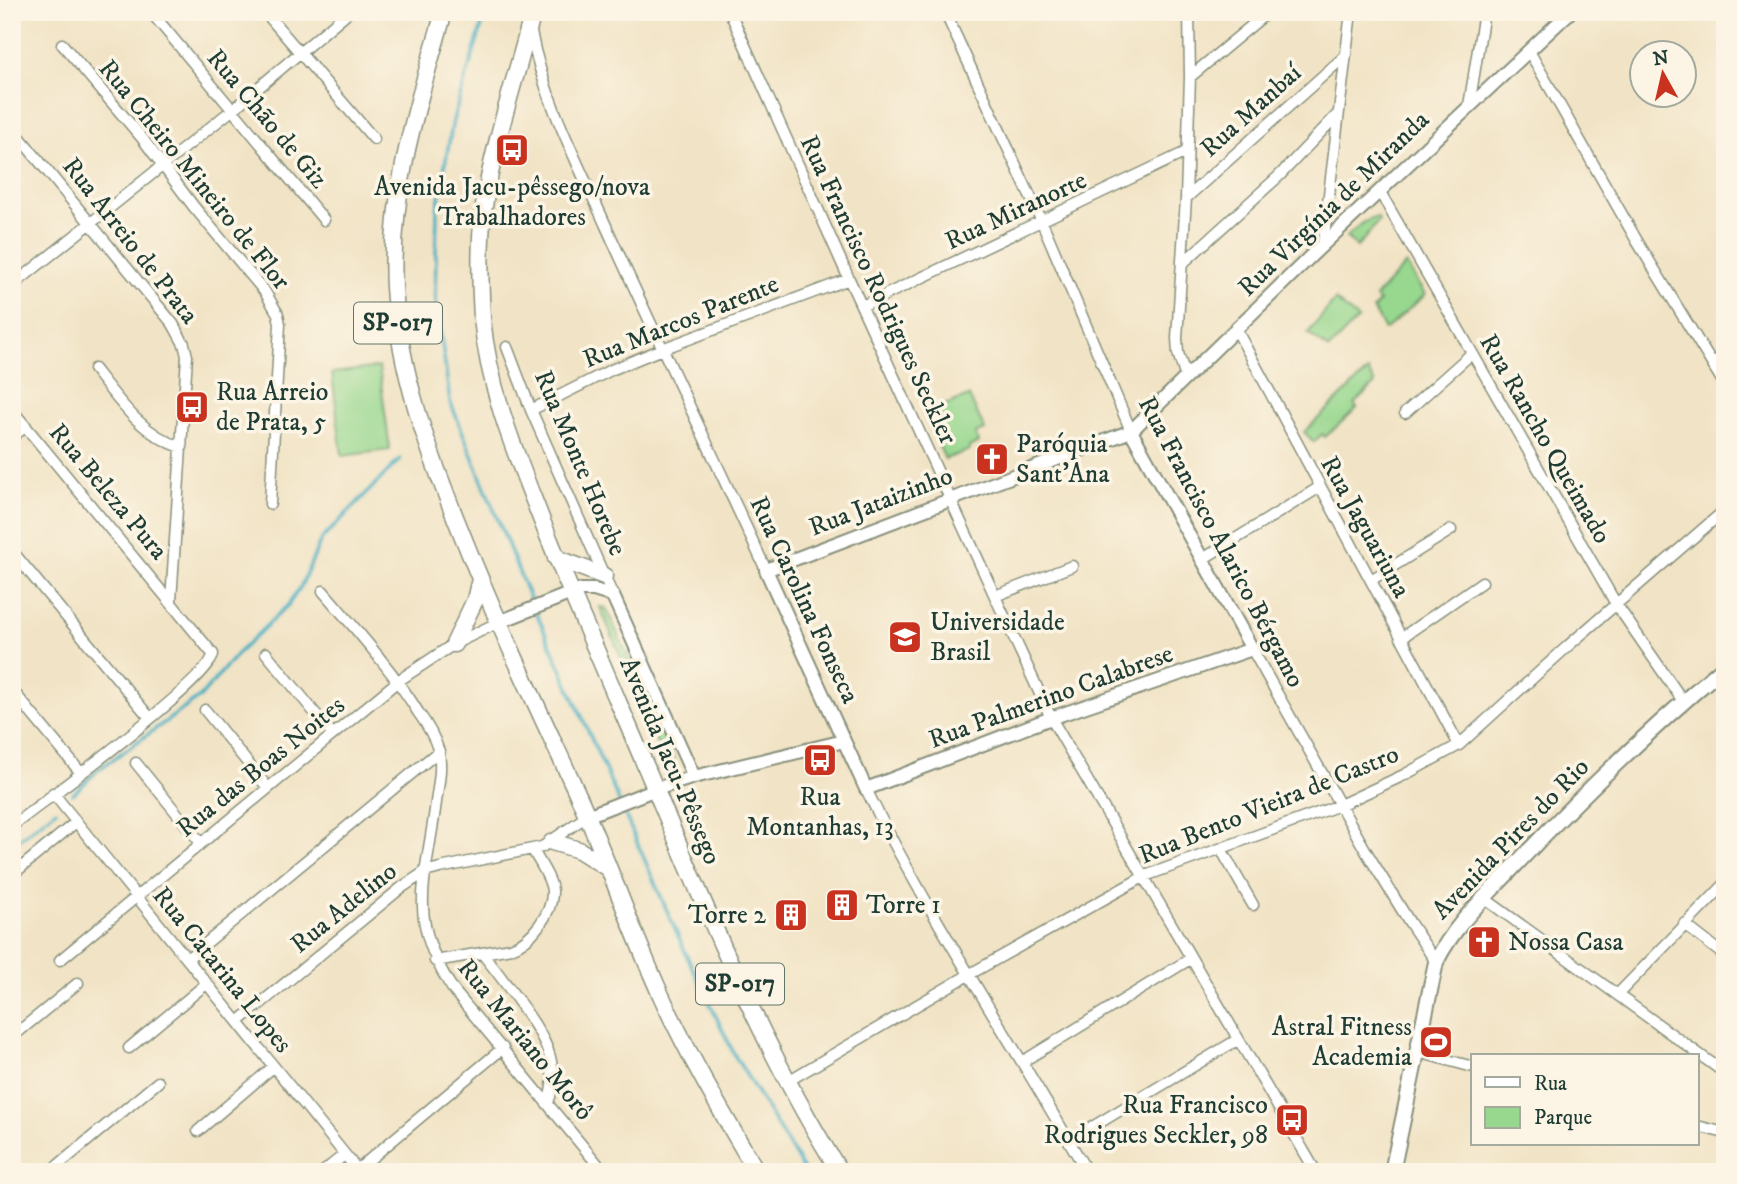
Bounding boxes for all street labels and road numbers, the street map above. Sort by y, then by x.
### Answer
street label: Rua Chão de Giz [199,42,335,196]
street label: Rua Cheiro Mineiro de Flor [91,53,297,297]
street label: Rua Manbaí [1194,56,1309,165]
street label: Rua Virgínia de Miranda [1231,104,1437,304]
street label: Rua Francisco Rodrigues Seckler [792,130,964,450]
street label: Rua Arreio de Prata [55,151,205,331]
street label: Rua Miranorte [940,164,1092,258]
street label: Rua Marcos Parente [578,268,784,376]
road number: SP-017 [354,302,442,344]
street label: Rua Rancho Queimado [1472,328,1618,550]
street label: Rua Monte Horebe [526,365,634,561]
street label: Rua Francisco Alarico Bérgamo [1130,391,1312,693]
street label: Rua Beleza Pura [41,417,175,567]
street label: Rua Jaguariuna [1312,450,1418,604]
street label: Rua Jataizinho [805,460,957,544]
street label: Rua Carolina Fonseca [742,491,866,709]
street label: Rua Palmerino Calabrese [924,637,1178,757]
street label: Avenida Jacu-Pêssego [611,652,729,870]
street label: Rua das Boas Noites [170,689,352,845]
street label: Rua Bento Vieira de Castro [1134,738,1404,872]
street label: Avenida Pires do Rio [1425,751,1597,927]
street label: Rua Adelino [284,855,404,961]
street label: Rua Catarina Lopes [145,880,299,1060]
street label: Rua Mariano Morô [450,952,600,1128]
road number: SP-017 [696,964,784,1004]

